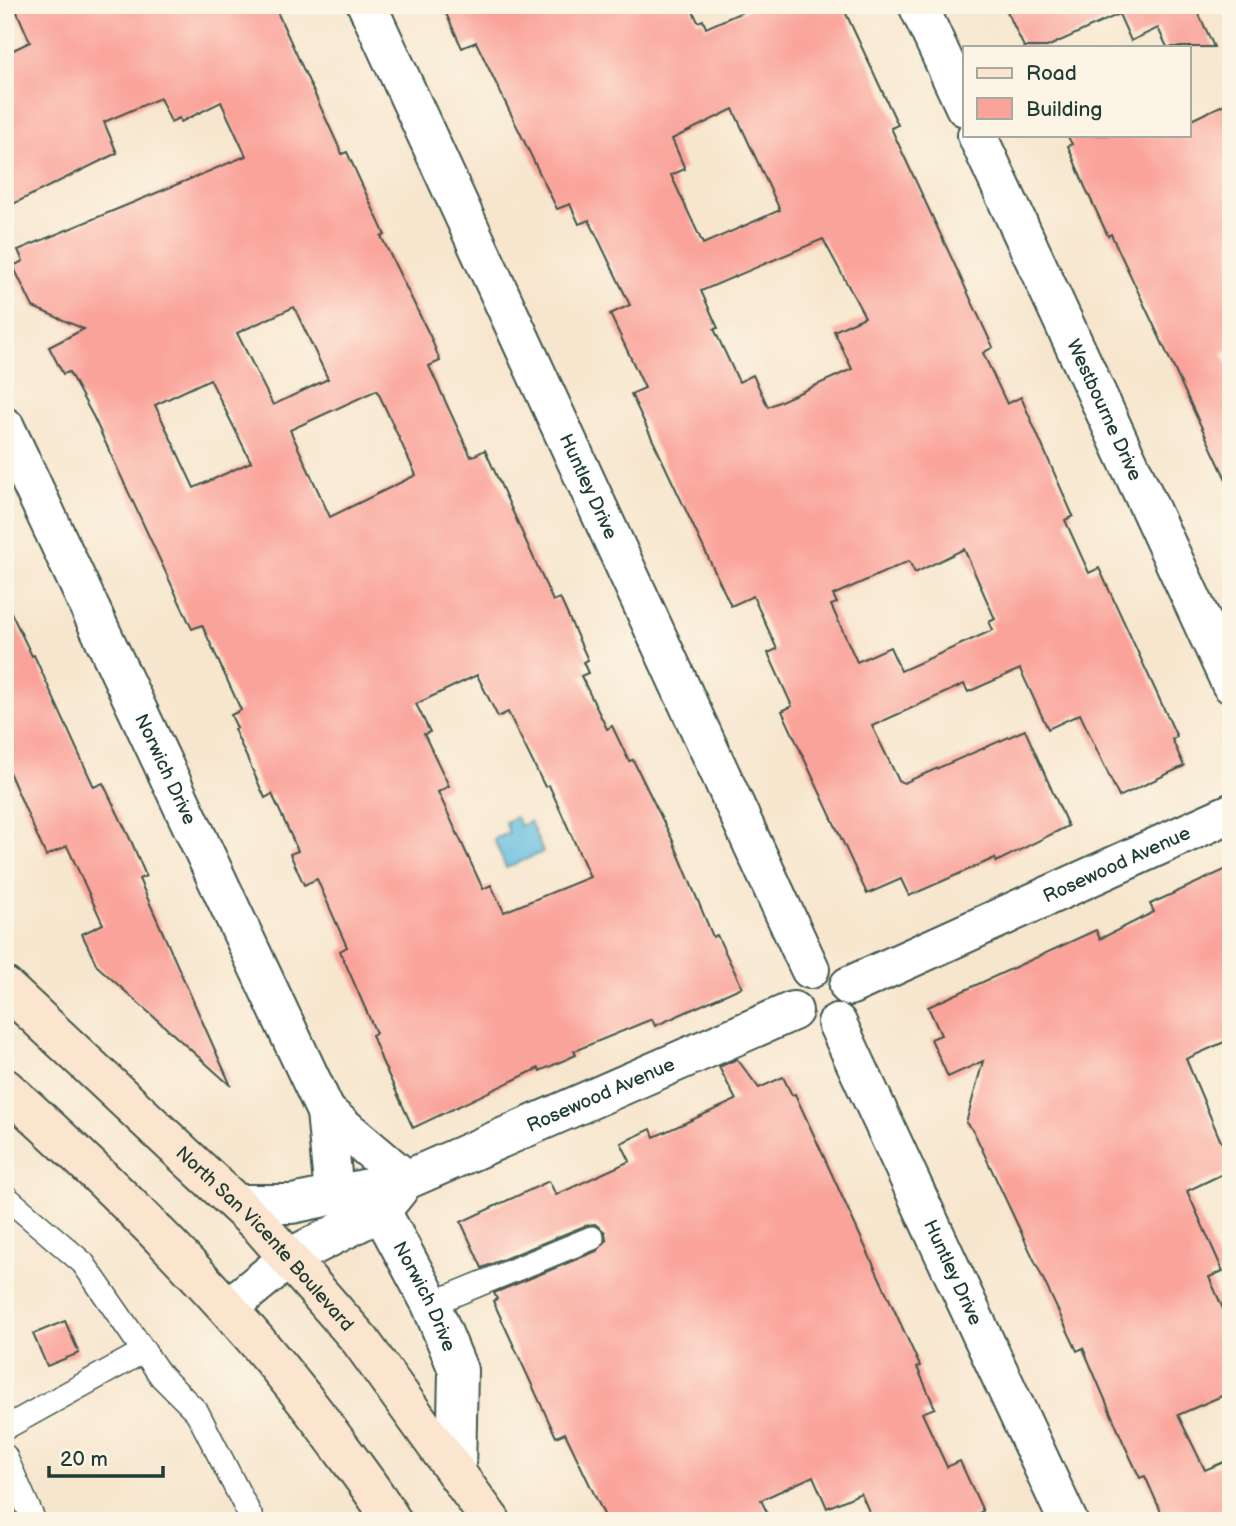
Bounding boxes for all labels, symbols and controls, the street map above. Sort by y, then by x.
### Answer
legend [963,46,1190,136]
text: Road [1026,61,1077,86]
text: Building [1026,97,1102,122]
street label: Westbourne Drive [1062,336,1147,484]
street label: Huntley Drive [554,430,622,543]
street label: Norwich Drive [130,710,201,828]
street label: Rosewood Avenue [1040,821,1194,908]
street label: Rosewood Avenue [523,1053,678,1137]
street label: North San Vicente Boulevard [171,1142,358,1336]
street label: Huntley Drive [918,1216,987,1329]
street label: Norwich Drive [388,1237,461,1355]
scale bar [49,1435,163,1479]
text: 20 m [60,1447,108,1472]

